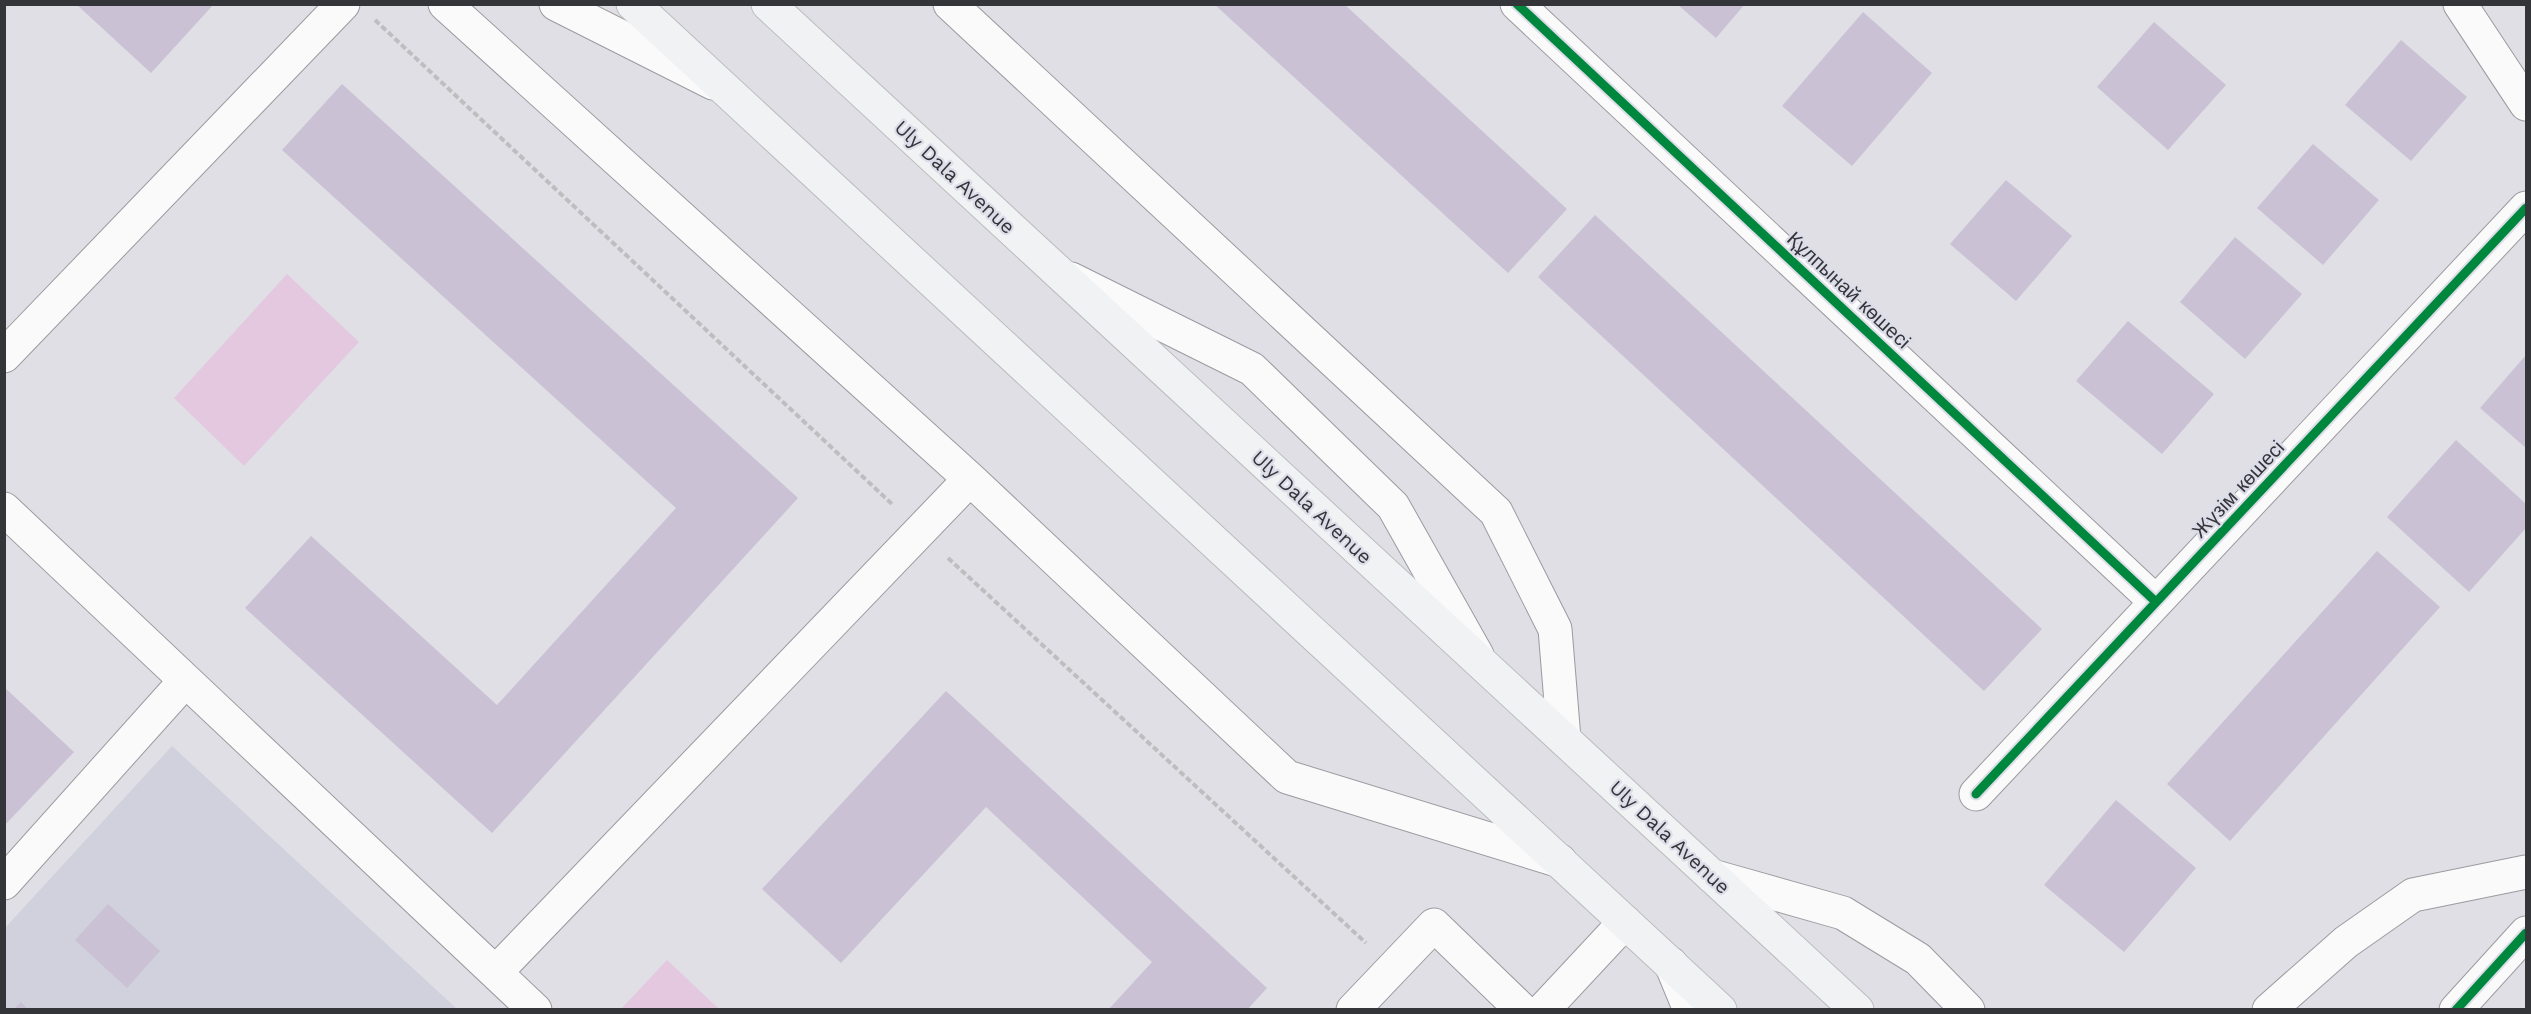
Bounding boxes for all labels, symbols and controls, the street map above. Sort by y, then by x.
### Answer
street label: Uly Dala Avenue [890,115,1020,239]
street label: Құлпынай көшесі [1782,227,1916,353]
street label: Жүзім көшесі [2187,435,2289,543]
street label: Uly Dala Avenue [1247,445,1377,569]
street label: Uly Dala Avenue [1605,775,1735,899]

